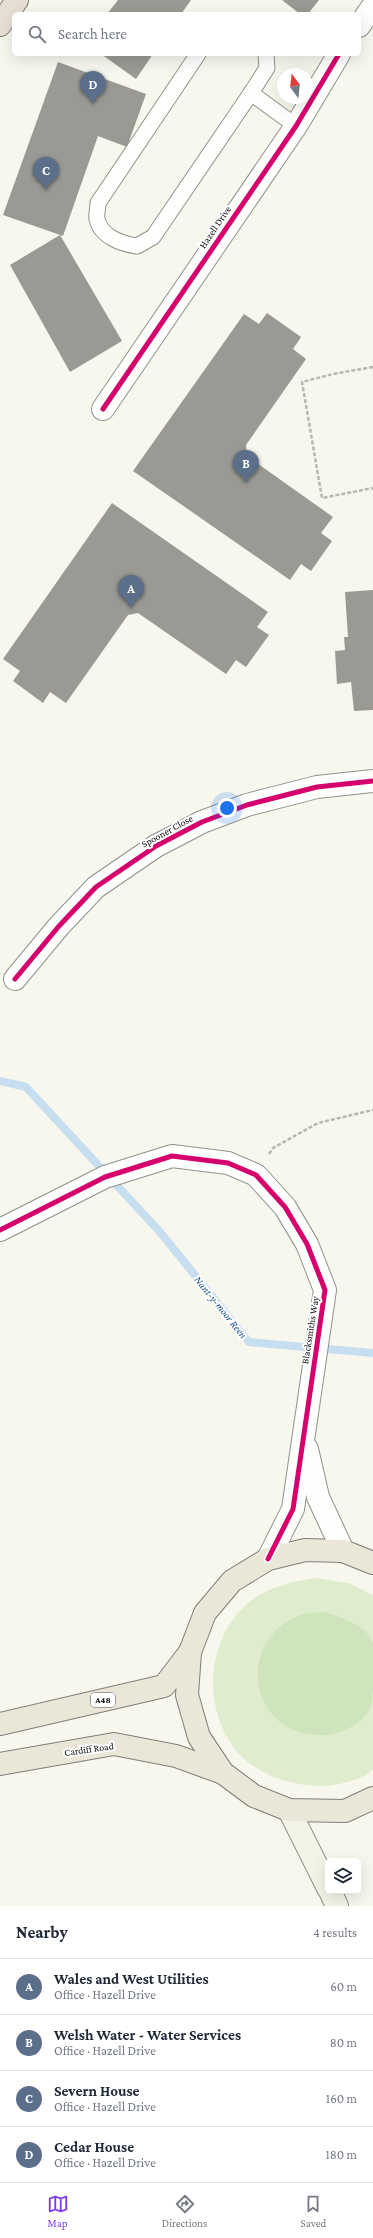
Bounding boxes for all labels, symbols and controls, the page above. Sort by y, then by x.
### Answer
search box [12,12,361,56]
icon: search [26,23,48,45]
text: Search here [58,26,127,42]
north arrow [277,68,313,104]
pin: D [80,71,106,104]
pin: C [33,157,59,190]
street label: Hazell Drive [197,203,234,250]
pin: B [233,450,259,483]
pin: A [118,575,144,608]
your location [217,798,237,818]
street label: Spooner Close [139,812,195,850]
water label: Nant-y-moor Reen [191,1273,250,1342]
street label: Blacksmiths Way [299,1295,321,1365]
road number: A48 [91,1693,115,1707]
street label: Cardiff Road [64,1740,115,1758]
map controls [325,1858,361,1894]
button: layers [325,1858,361,1894]
text: Nearby [16,1923,68,1942]
text: 4 results [313,1925,357,1940]
text: Wales and West Utilities [54,1971,209,1987]
text: A [25,1979,33,1994]
text: 60 m [330,1979,357,1994]
text: Office · Hazell Drive [54,1987,156,2002]
text: Welsh Water - Water Services [54,2027,241,2043]
text: B [25,2035,33,2050]
text: 80 m [330,2035,357,2050]
text: Office · Hazell Drive [54,2043,156,2058]
text: Severn House [54,2083,140,2099]
text: C [25,2091,33,2106]
text: 160 m [326,2091,357,2106]
text: Office · Hazell Drive [54,2099,156,2114]
text: Cedar House [54,2139,134,2155]
text: D [25,2147,33,2162]
text: 180 m [325,2147,357,2162]
text: Office · Hazell Drive [54,2155,156,2170]
tab: Map [47,2193,69,2229]
tab: Directions [162,2193,207,2229]
tab: Saved [301,2193,326,2229]

